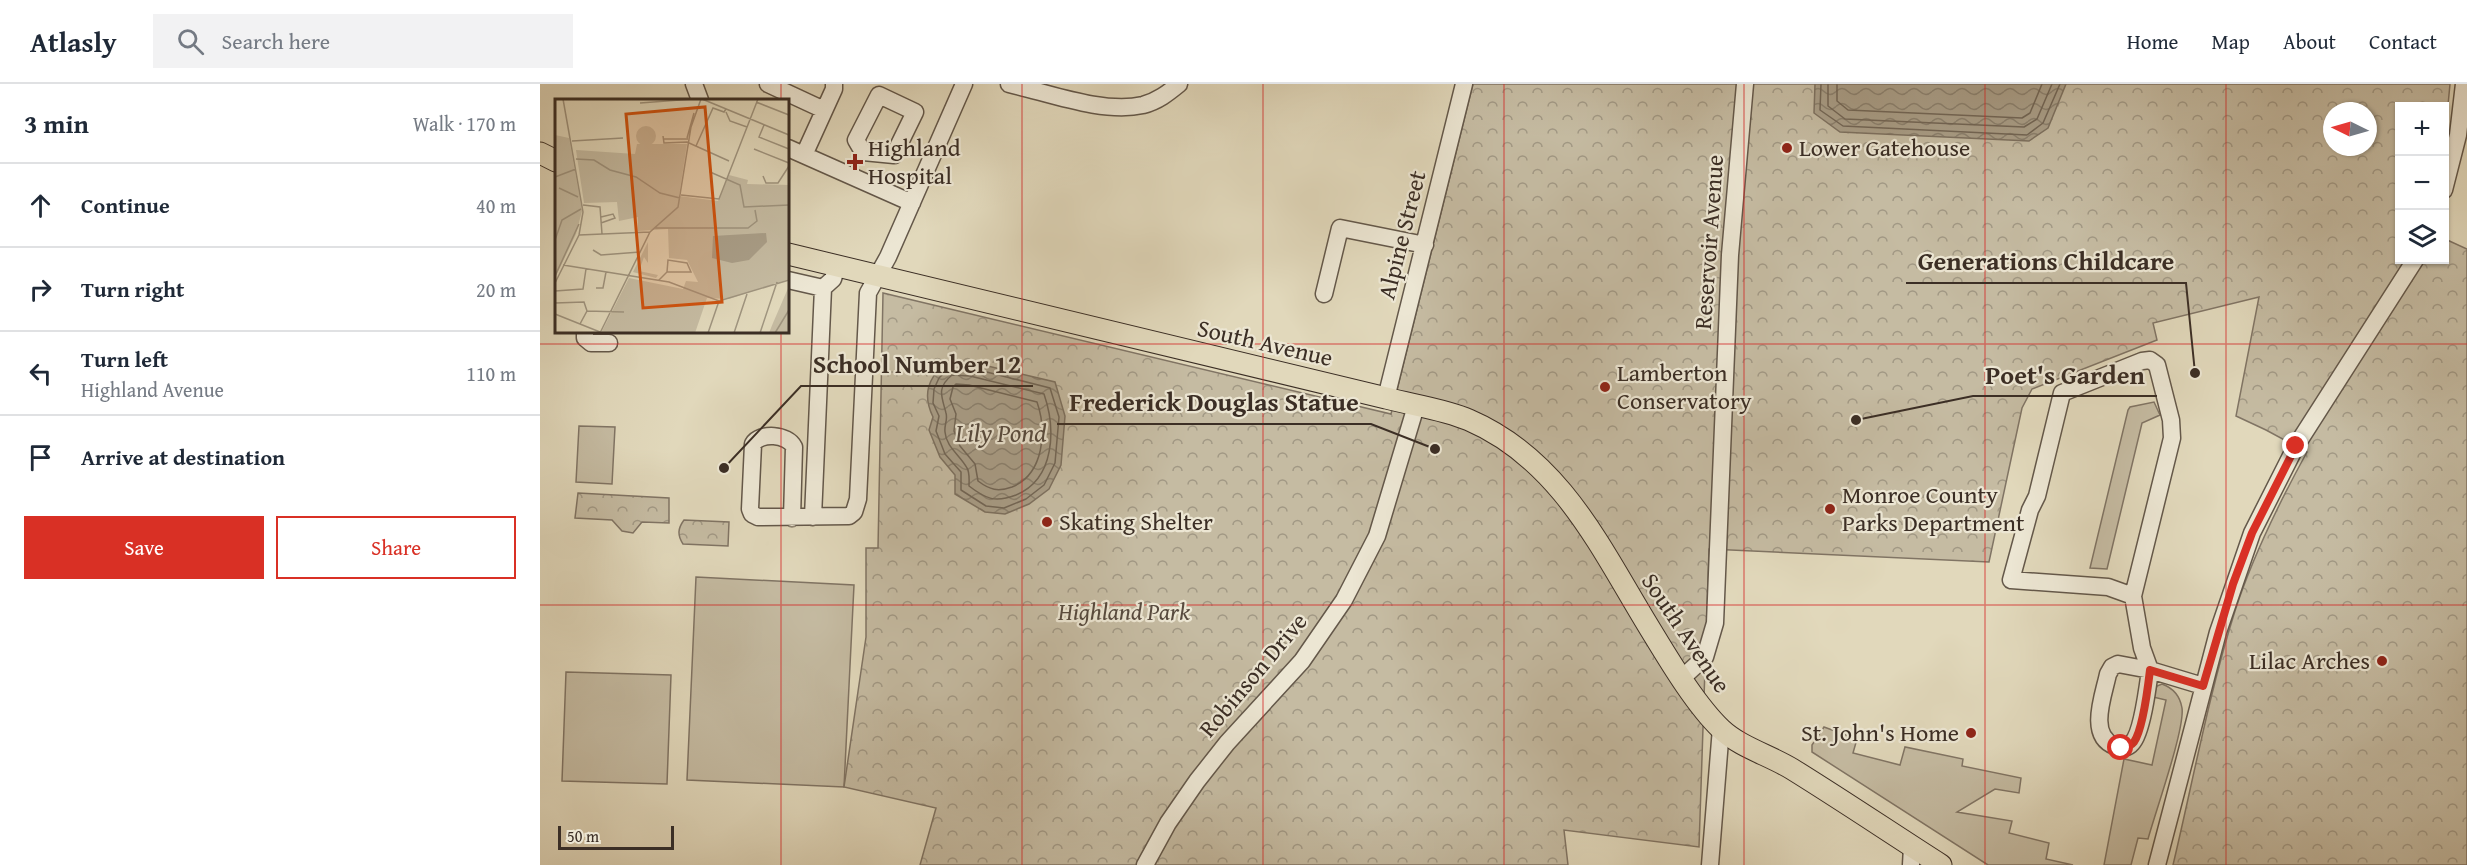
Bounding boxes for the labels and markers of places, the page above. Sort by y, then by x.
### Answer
place label: Highland Hospital [868,130,961,193]
place label: Lower Gatehouse [1799,130,1970,165]
marker: Lower Gatehouse [1780,141,1794,155]
marker: Highland Hospital [846,153,864,171]
callout: Generations Childcare [1906,239,2186,283]
callout: School Number 12 [801,342,1033,386]
callout: Poet's Garden [1973,352,2157,396]
place label: Lamberton Conservatory [1617,355,1752,418]
callout: Frederick Douglas Statue [1057,380,1371,424]
marker: Lamberton Conservatory [1598,380,1612,394]
place label: Monroe County Parks Department [1842,477,2025,540]
marker: Monroe County Parks Department [1823,502,1837,516]
place label: Skating Shelter [1059,504,1213,539]
marker: Skating Shelter [1040,515,1054,529]
place label: Lilac Arches [2249,643,2370,678]
marker: Lilac Arches [2375,654,2389,668]
place label: St. John's Home [1801,715,1959,750]
marker: St. John's Home [1964,726,1978,740]

